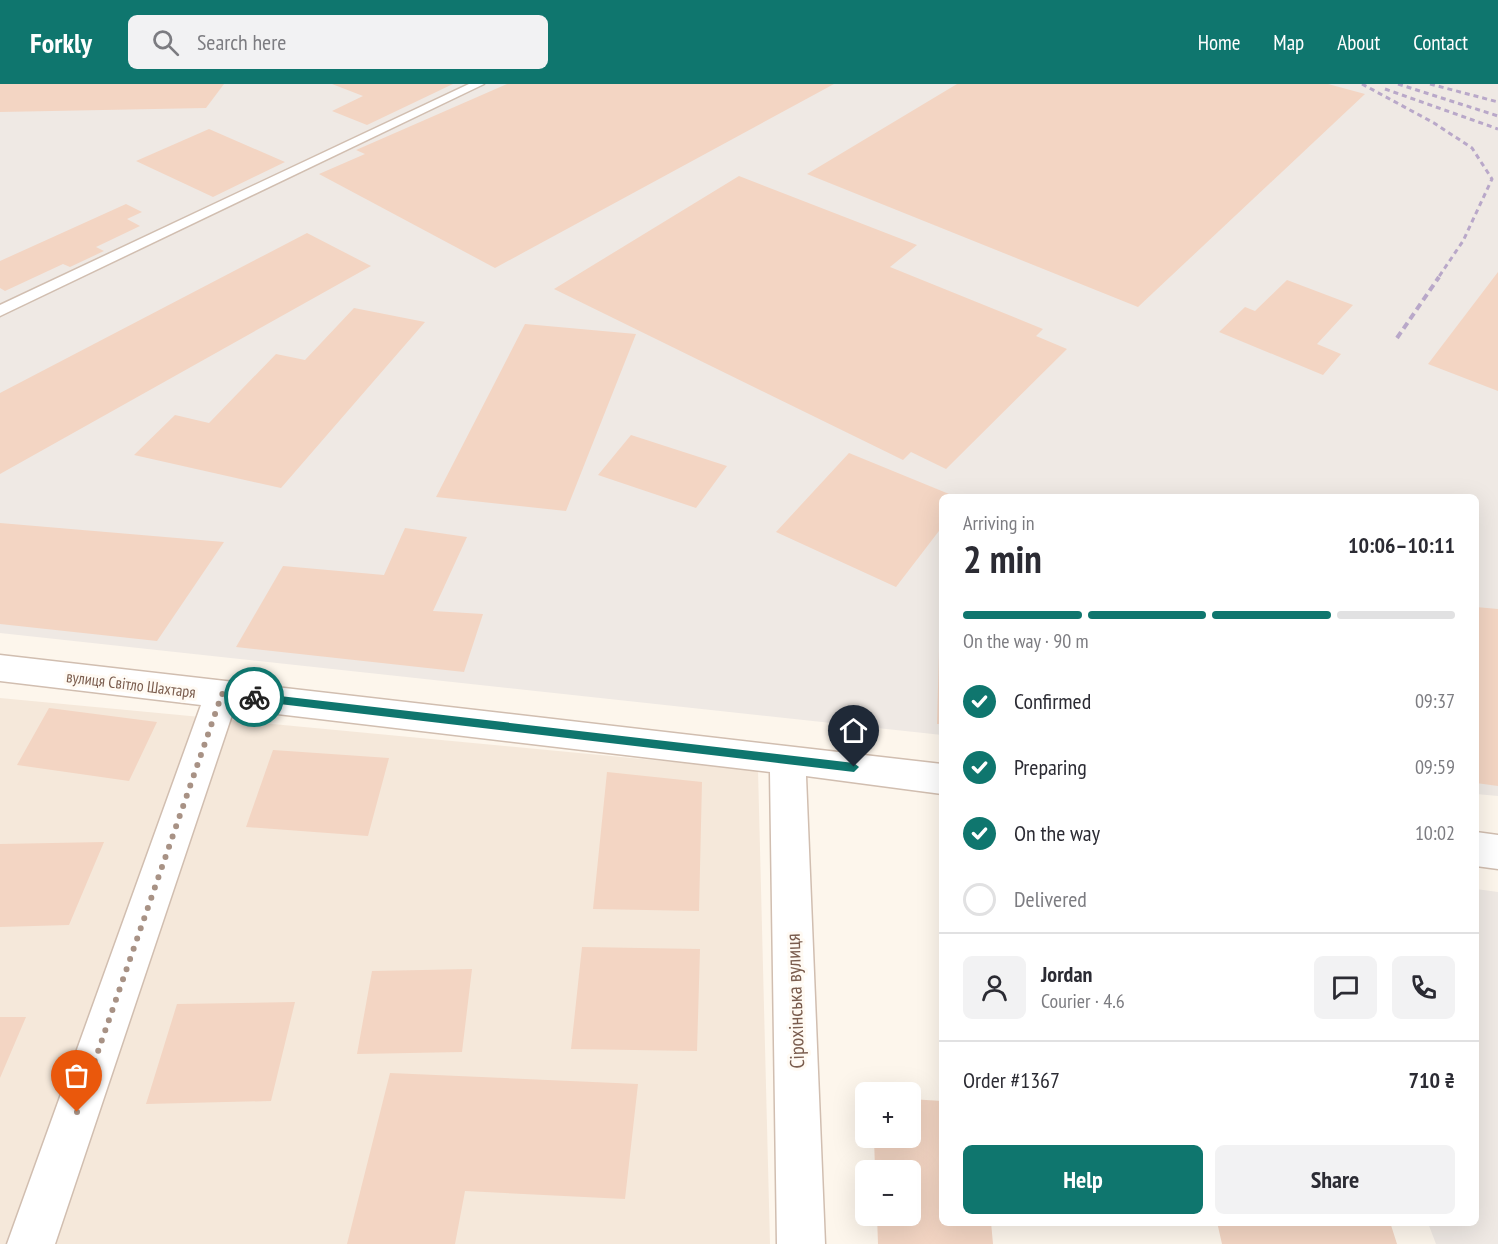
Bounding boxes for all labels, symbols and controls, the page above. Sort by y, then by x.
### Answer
search box [128,15,548,69]
text: Forkly [30,24,92,61]
icon: search [149,26,182,59]
text: Search here [197,28,286,56]
text: Home [1198,29,1240,56]
text: Map [1273,29,1304,56]
text: About [1337,29,1380,56]
text: Contact [1413,29,1468,56]
text: Arriving in [963,510,1035,536]
text: 10:06–10:11 [1348,531,1455,559]
text: 2 min [963,533,1042,584]
text: On the way · 90 m [963,628,1089,654]
street label: вулиця Світло Шахтаря [65,666,197,702]
courier [224,667,284,727]
icon: bike [238,681,271,714]
icon: check [963,685,996,718]
text: Confirmed [1014,687,1091,715]
text: 09:37 [1415,688,1455,714]
pin [828,705,879,767]
icon: home [837,714,870,747]
icon: check [963,751,996,784]
text: Preparing [1014,753,1087,781]
text: 09:59 [1415,754,1455,780]
icon: check [963,817,996,850]
text: On the way [1014,819,1100,847]
text: 10:02 [1415,820,1455,846]
text: Delivered [1014,885,1087,913]
street label: Сірохінська вулиця [780,933,810,1069]
button: person [963,956,1026,1019]
button: chat [1314,956,1377,1019]
button: phone [1392,956,1455,1019]
text: Jordan [1041,960,1092,988]
text: Courier · 4.6 [1041,988,1125,1014]
pin [51,1050,102,1112]
icon: bag [60,1059,93,1092]
text: Order #1367 [963,1066,1060,1094]
text: 710 ₴ [1408,1066,1455,1094]
map controls [855,1082,921,1226]
button: + [855,1082,921,1148]
button: Help [963,1145,1203,1214]
button: Share [1215,1145,1455,1214]
button: − [855,1160,921,1226]

